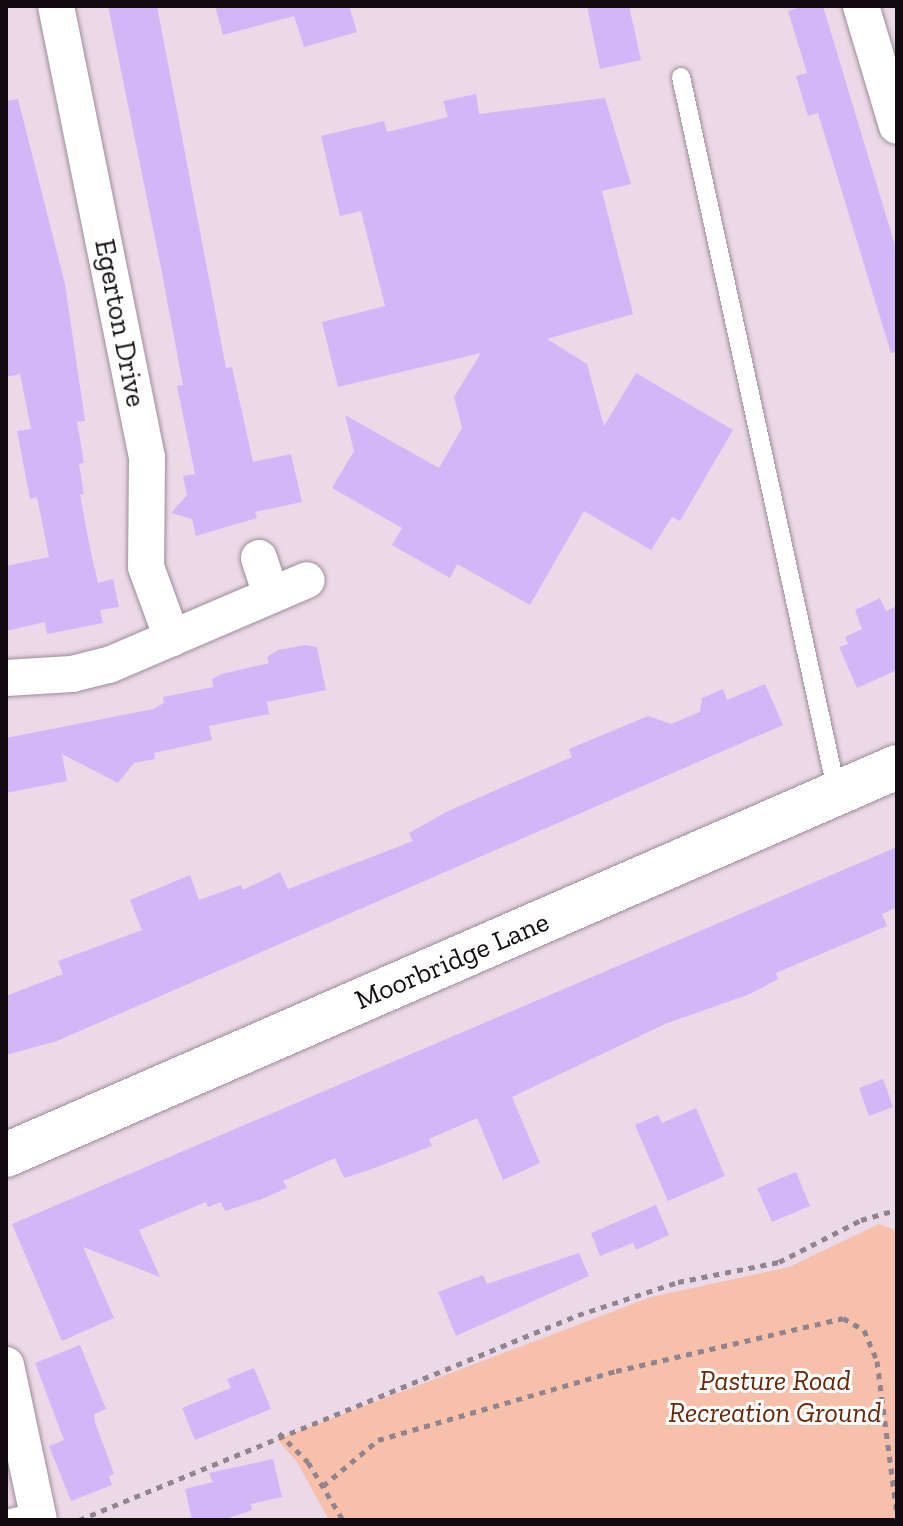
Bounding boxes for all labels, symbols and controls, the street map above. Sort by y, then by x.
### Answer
street label: Egerton Drive [87,236,153,410]
street label: Moorbridge Lane [350,905,554,1017]
park label: Pasture Road Recreation Ground [668,1364,882,1430]

